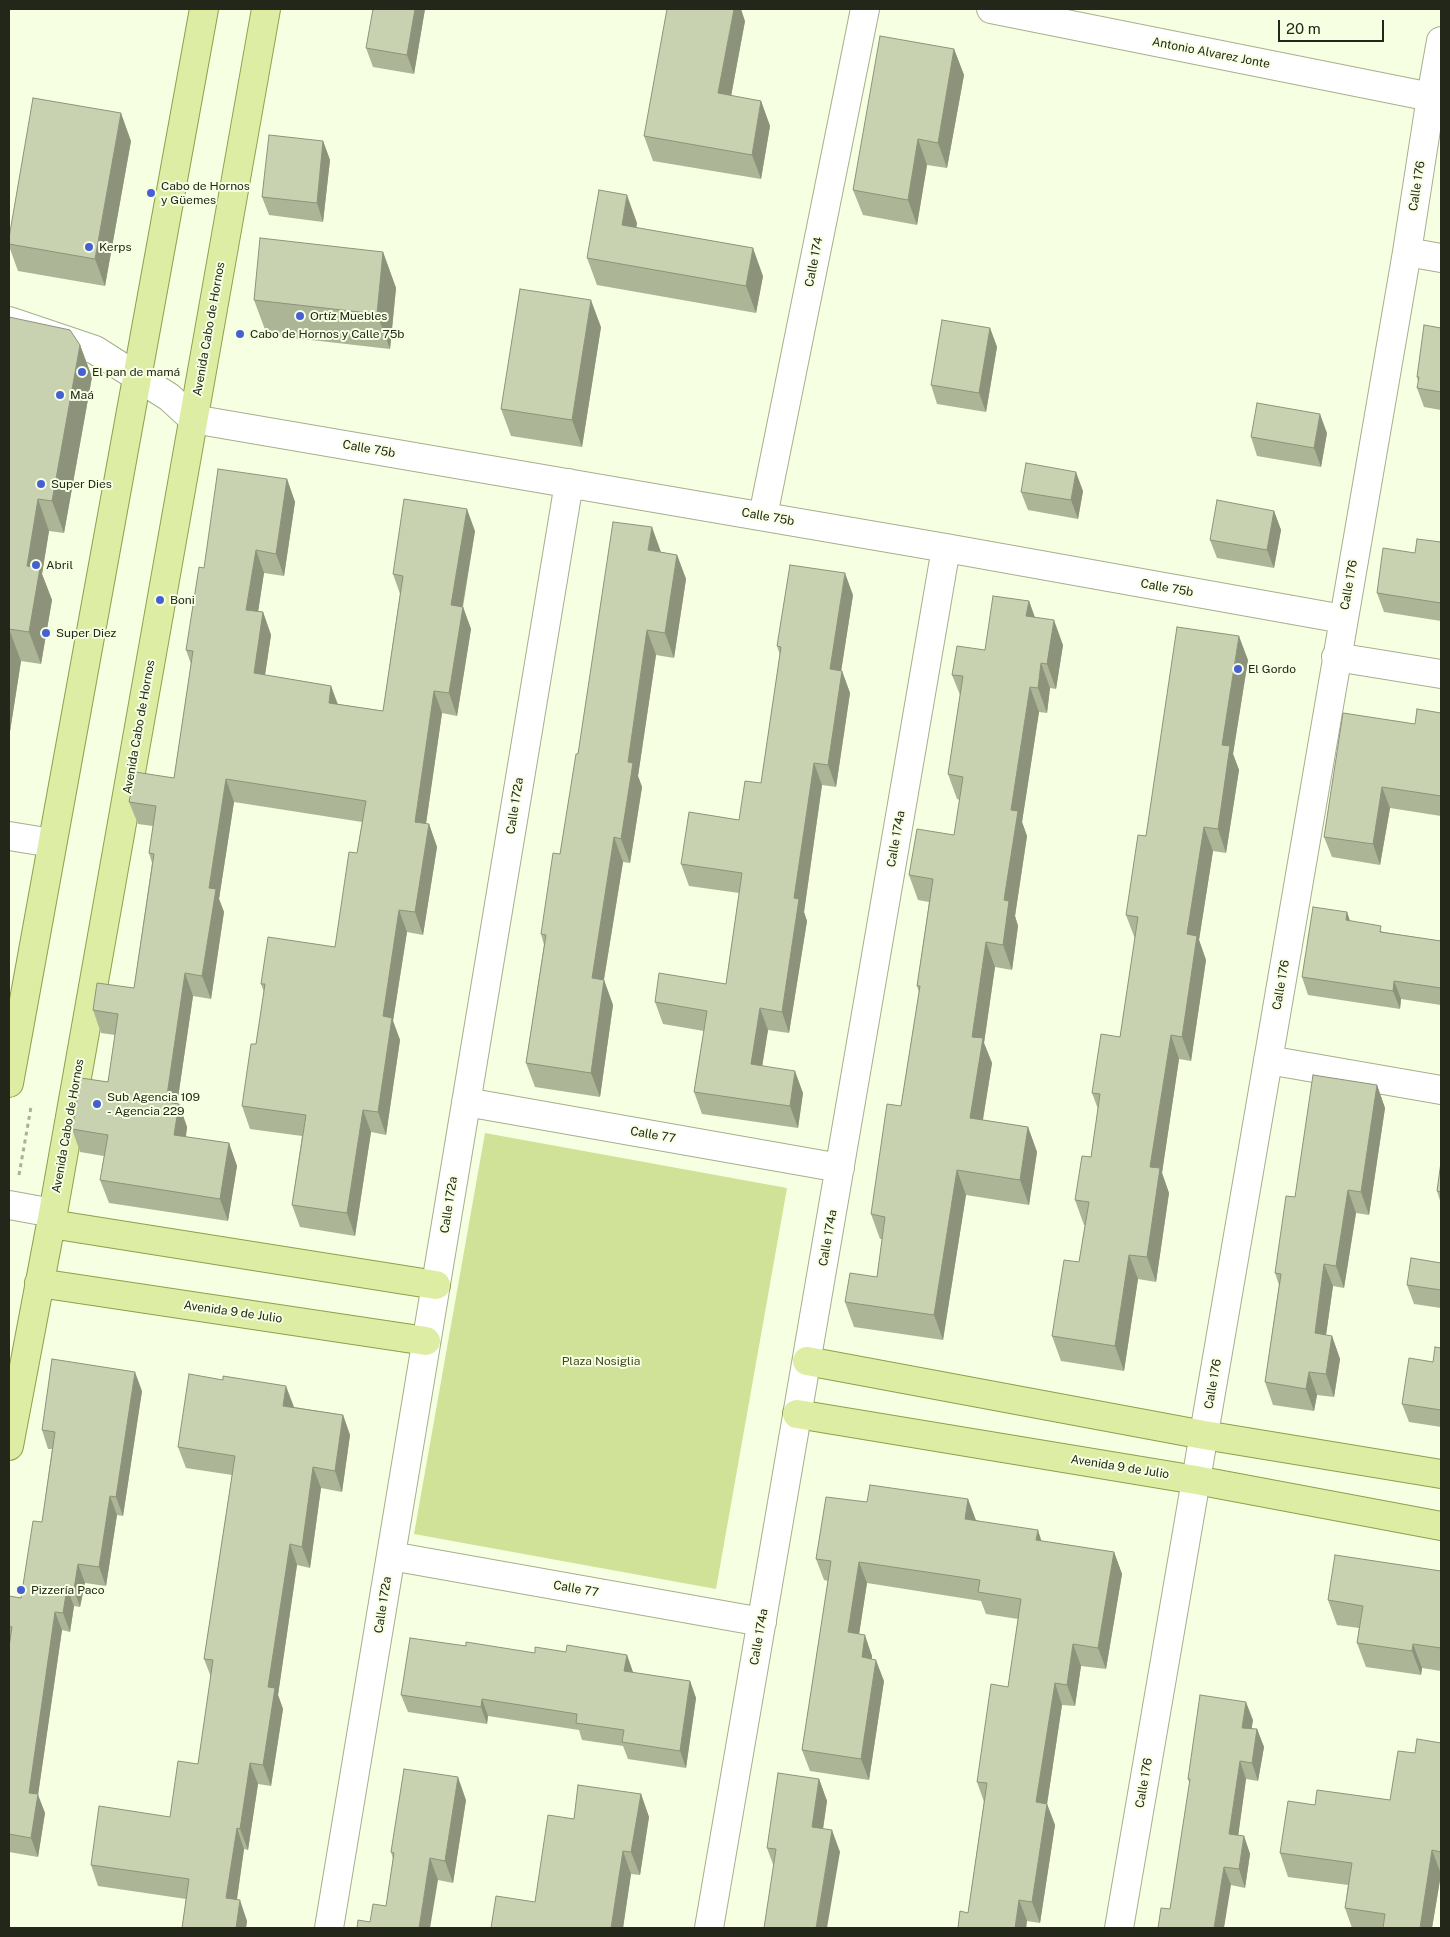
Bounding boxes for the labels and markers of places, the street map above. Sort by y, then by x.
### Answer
place label: Cabo de Hornos y Güemes [161,179,250,207]
marker: Cabo de Hornos y Güemes [145,187,157,199]
place label: Kerps [99,240,132,254]
marker: Kerps [83,241,95,253]
place label: Ortíz Muebles [310,309,387,323]
marker: Ortíz Muebles [294,310,306,322]
place label: Cabo de Hornos y Calle 75b [250,327,404,341]
marker: Cabo de Hornos y Calle 75b [234,328,246,340]
place label: El pan de mamá [92,365,180,379]
marker: El pan de mamá [76,366,88,378]
place label: Maá [70,388,94,402]
marker: Maá [54,389,66,401]
place label: Super Dies [51,477,112,491]
marker: Super Dies [35,478,47,490]
place label: Abril [46,558,73,572]
marker: Abril [30,559,42,571]
place label: Boni [170,593,195,607]
marker: Boni [154,594,166,606]
place label: Super Diez [56,626,116,640]
marker: Super Diez [40,627,52,639]
place label: El Gordo [1248,662,1296,676]
marker: El Gordo [1232,663,1244,675]
place label: Sub Agencia 109 - Agencia 229 [107,1090,200,1118]
marker: Sub Agencia 109 - Agencia 229 [91,1098,103,1110]
place label: Pizzería Paco [31,1583,105,1597]
marker: Pizzería Paco [15,1584,27,1596]

